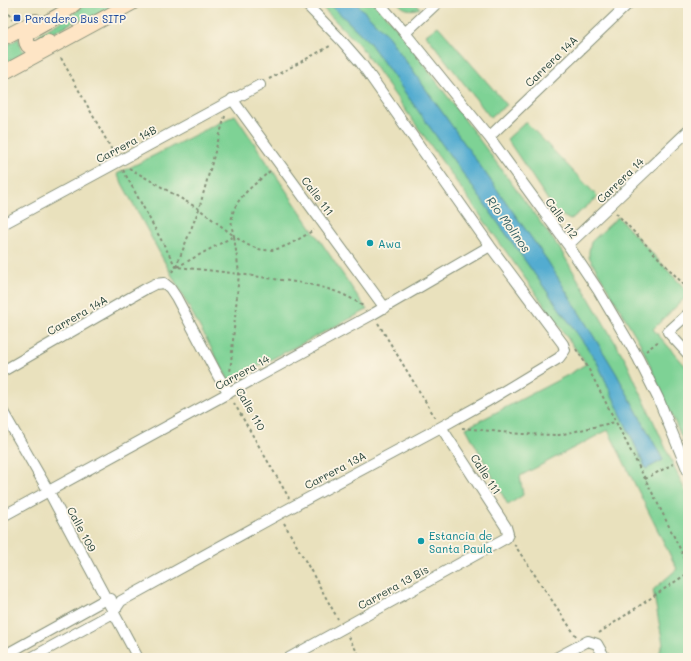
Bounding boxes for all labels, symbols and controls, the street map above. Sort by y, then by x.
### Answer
place label: Paradero Bus SITP [25,11,126,26]
marker: Paradero Bus SITP [12,13,22,23]
street label: Carrera 14A [522,32,580,90]
street label: Carrera 14B [93,122,159,166]
street label: Carrera 14 [593,153,647,206]
street label: Calle 111 [298,173,338,219]
water label: Río Molinos [483,193,535,255]
street label: Calle 112 [542,195,582,241]
place label: Awa [378,236,401,251]
marker: Awa [365,238,375,248]
street label: Carrera 14A [44,292,110,338]
street label: Carrera 14 [212,351,272,393]
street label: Calle 110 [233,385,269,433]
street label: Carrera 13A [302,448,368,492]
street label: Calle 111 [467,451,505,497]
street label: Calle 109 [64,504,100,554]
place label: Estancia de Santa Paula [429,528,493,556]
marker: Estancia de Santa Paula [416,536,426,546]
street label: Carrera 13 Bis [355,561,431,613]

